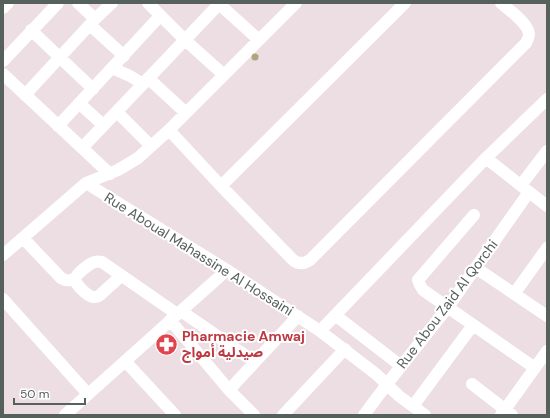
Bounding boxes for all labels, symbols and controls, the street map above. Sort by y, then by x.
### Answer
street label: Rue Aboual Mahassine Al Hossaini [101,188,297,320]
street label: Rue Abou Zaid Al Qorchi [393,236,501,372]
place label: Pharmacie Amwaj صيدلية أمواج [182,327,305,363]
pharmacy icon: Pharmacie Amwaj صيدلية أمواج [153,331,179,357]
scale bar [14,380,85,406]
text: 50 m [20,386,49,402]

